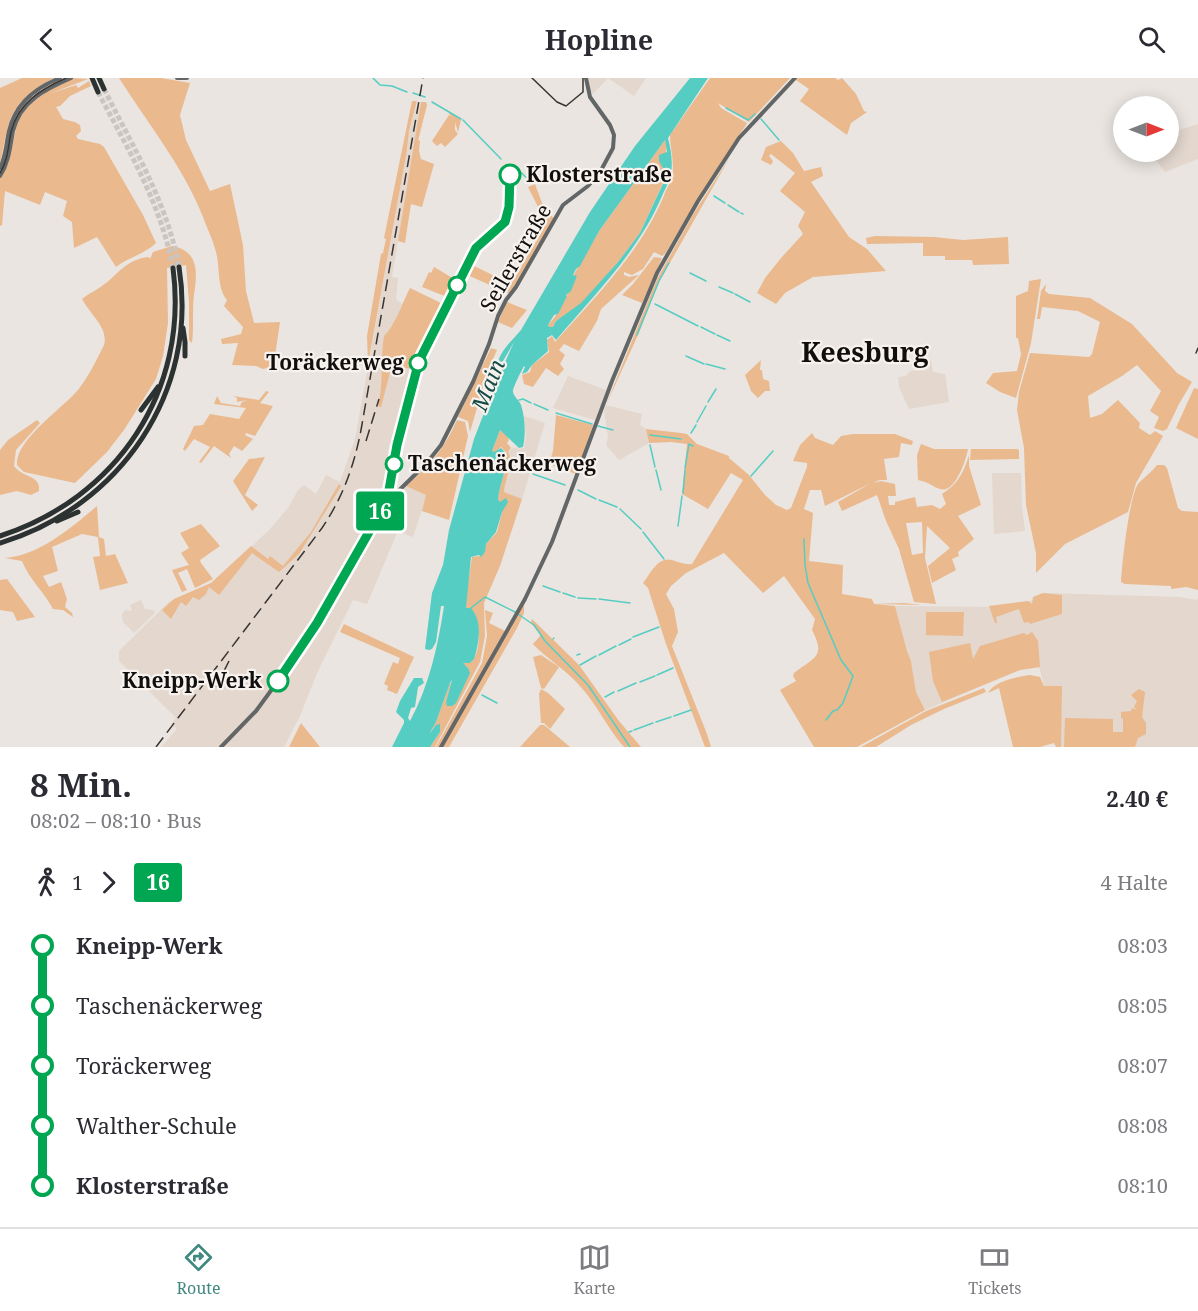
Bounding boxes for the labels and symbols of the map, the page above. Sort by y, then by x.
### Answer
north arrow [1113,96,1179,162]
place label: Klosterstraße [526,160,672,188]
marker: Klosterstraße [499,164,521,186]
street label: Seilerstraße [473,199,557,316]
unlabelled marker [448,276,466,294]
district label: Keesburg [801,333,930,370]
place label: Toräckerweg [266,348,404,376]
marker: Toräckerweg [409,354,427,372]
water label: Main [463,354,511,416]
place label: Taschenäckerweg [408,449,596,477]
marker: Taschenäckerweg [385,455,403,473]
line badge: 16 [353,492,407,530]
place label: Kneipp-Werk [122,666,263,694]
marker: Kneipp-Werk [267,670,289,692]

